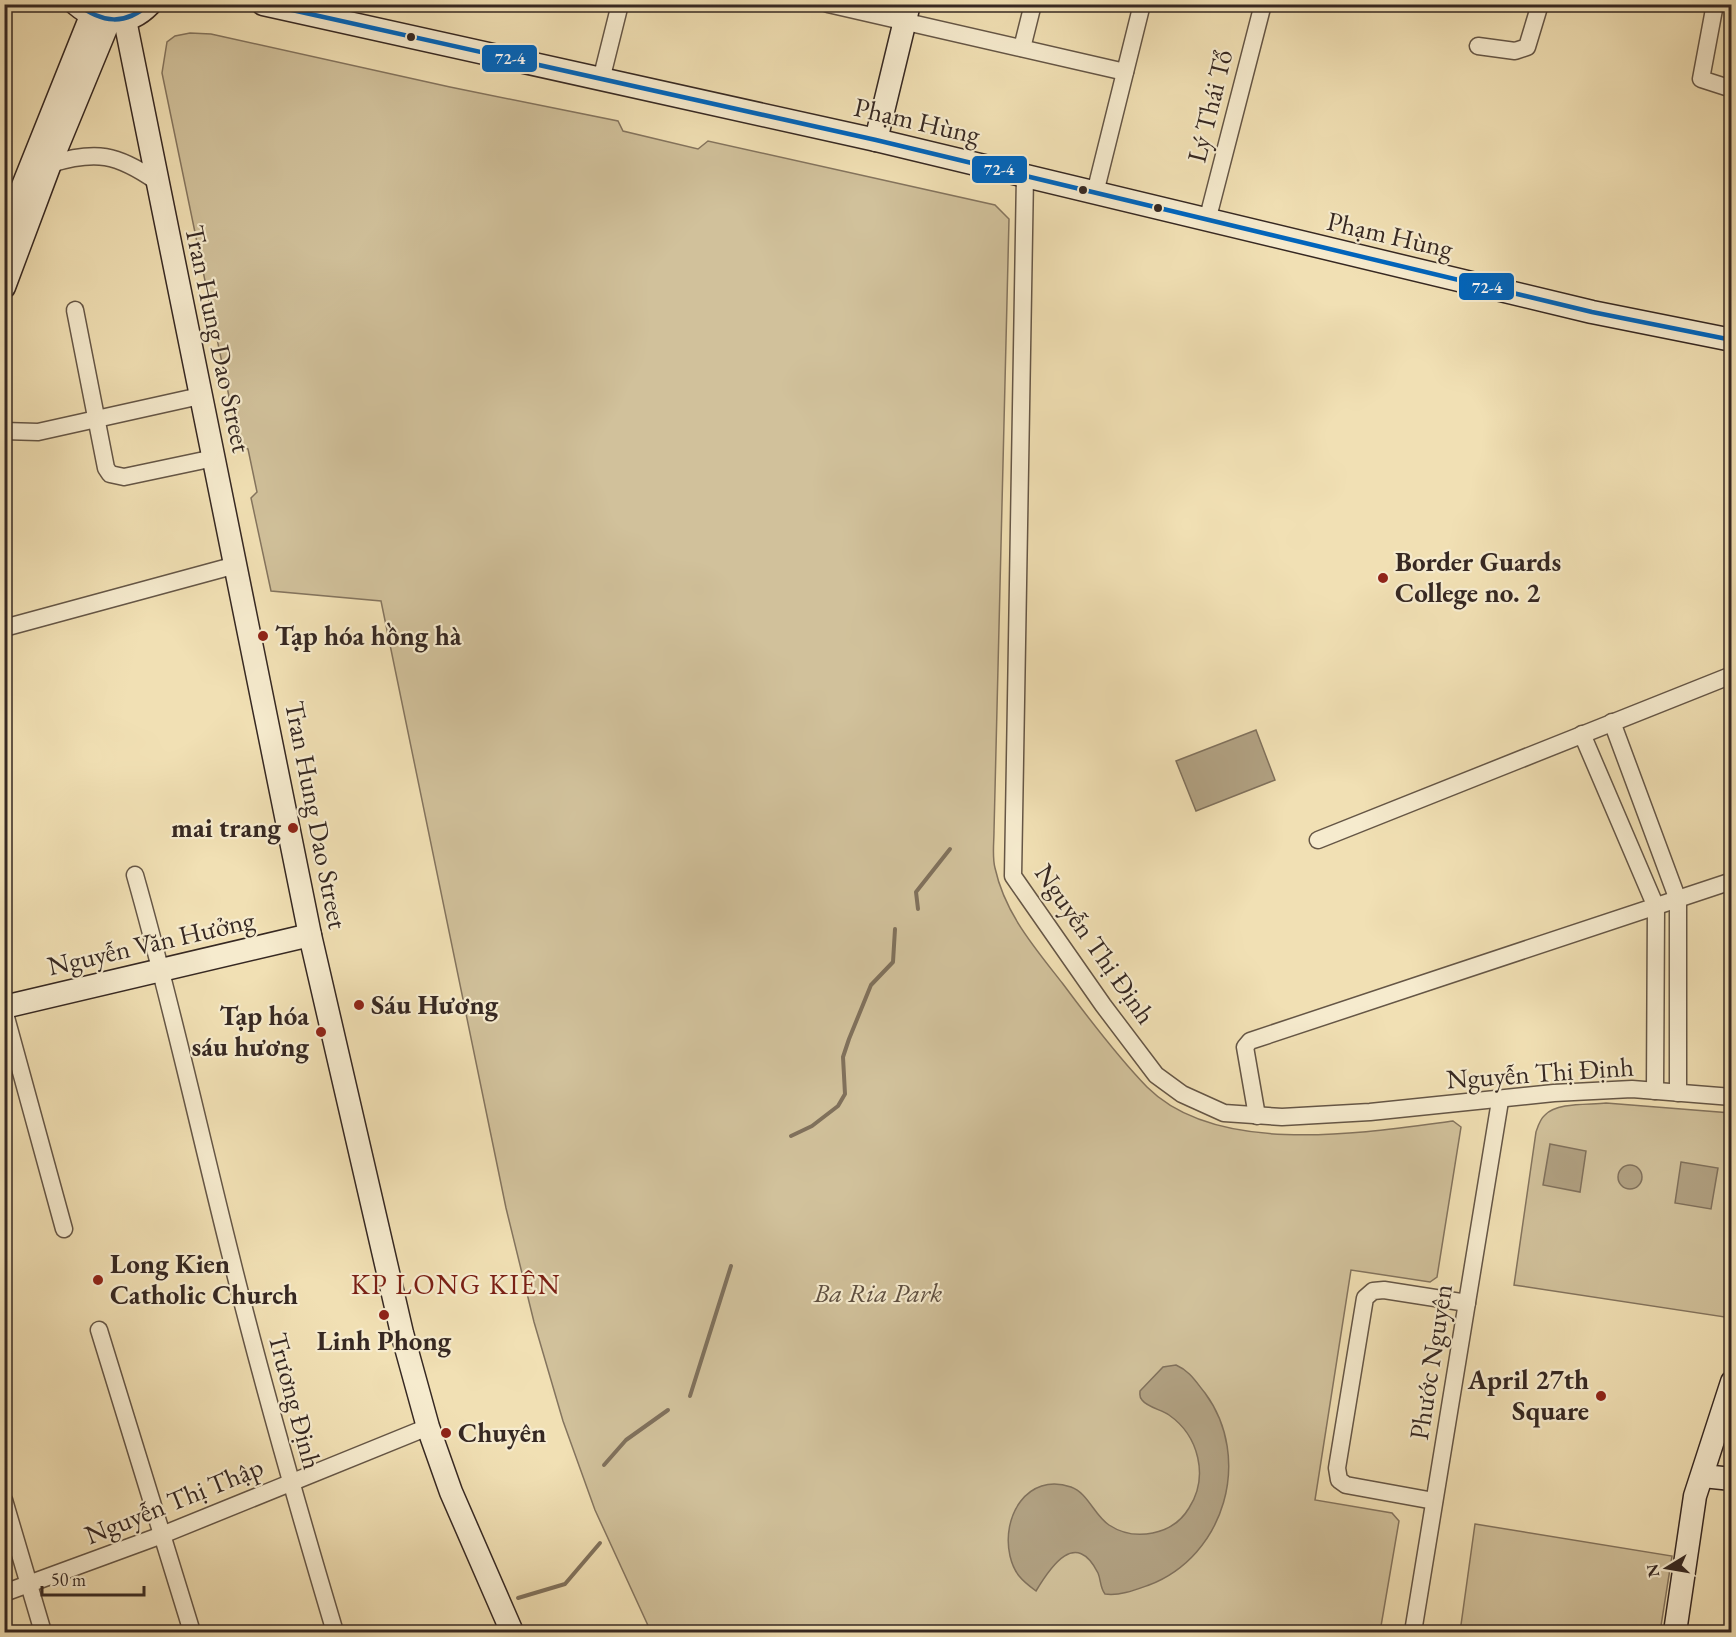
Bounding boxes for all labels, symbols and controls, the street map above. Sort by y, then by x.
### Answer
unlabelled marker [405,31,417,43]
line badge: 72-4 [481,44,538,73]
street label: Lý Thái Tổ [1179,46,1240,166]
text: 72-4 [495,48,526,69]
street label: Phạm Hùng [851,89,984,152]
line badge: 72-4 [971,155,1028,184]
text: 72-4 [984,159,1015,180]
unlabelled marker [1077,184,1089,196]
unlabelled marker [1152,202,1164,214]
street label: Phạm Hùng [1324,203,1457,266]
street label: Tran Hung Dao Street [177,222,260,456]
line badge: 72-4 [1458,272,1515,301]
text: 72-4 [1472,277,1503,298]
place label: Border Guards College no. 2 [1395,544,1561,610]
marker: Border Guards College no. 2 [1376,571,1390,585]
place label: Tạp hóa hồng hà [275,618,462,653]
marker: Tạp hóa hồng hà [256,629,270,643]
street label: Tran Hung Dao Street [277,698,356,932]
place label: mai trang [171,810,281,845]
marker: mai trang [286,821,300,835]
street label: Nguyễn Thị Định [1027,857,1164,1031]
street label: Nguyễn Văn Hưởng [44,902,258,983]
place label: Sáu Hương [371,987,499,1022]
place label: Tạp hóa sáu hương [191,998,309,1064]
marker: Sáu Hương [352,998,366,1012]
marker: Tạp hóa sáu hương [314,1025,328,1039]
street label: Nguyễn Thị Định [1445,1048,1635,1097]
place label: Long Kien Catholic Church [110,1246,298,1312]
district label: KP LONG KIÊN [351,1266,561,1302]
marker: Long Kien Catholic Church [91,1273,105,1287]
park label: Ba Ria Park [813,1275,942,1310]
street label: Phước Nguyên [1401,1281,1460,1442]
marker: Linh Phong [377,1308,391,1322]
place label: Linh Phong [317,1323,452,1358]
street label: Trương Định [260,1329,330,1473]
place label: April 27th Square [1467,1362,1589,1428]
marker: April 27th Square [1594,1389,1608,1403]
place label: Chuyên [458,1415,546,1450]
marker: Chuyên [439,1426,453,1440]
street label: Nguyễn Thị Thập [79,1449,268,1552]
north arrow [1637,1538,1697,1598]
scale bar [42,1559,144,1597]
text: N [1641,1562,1664,1579]
text: 50 m [51,1568,86,1591]

